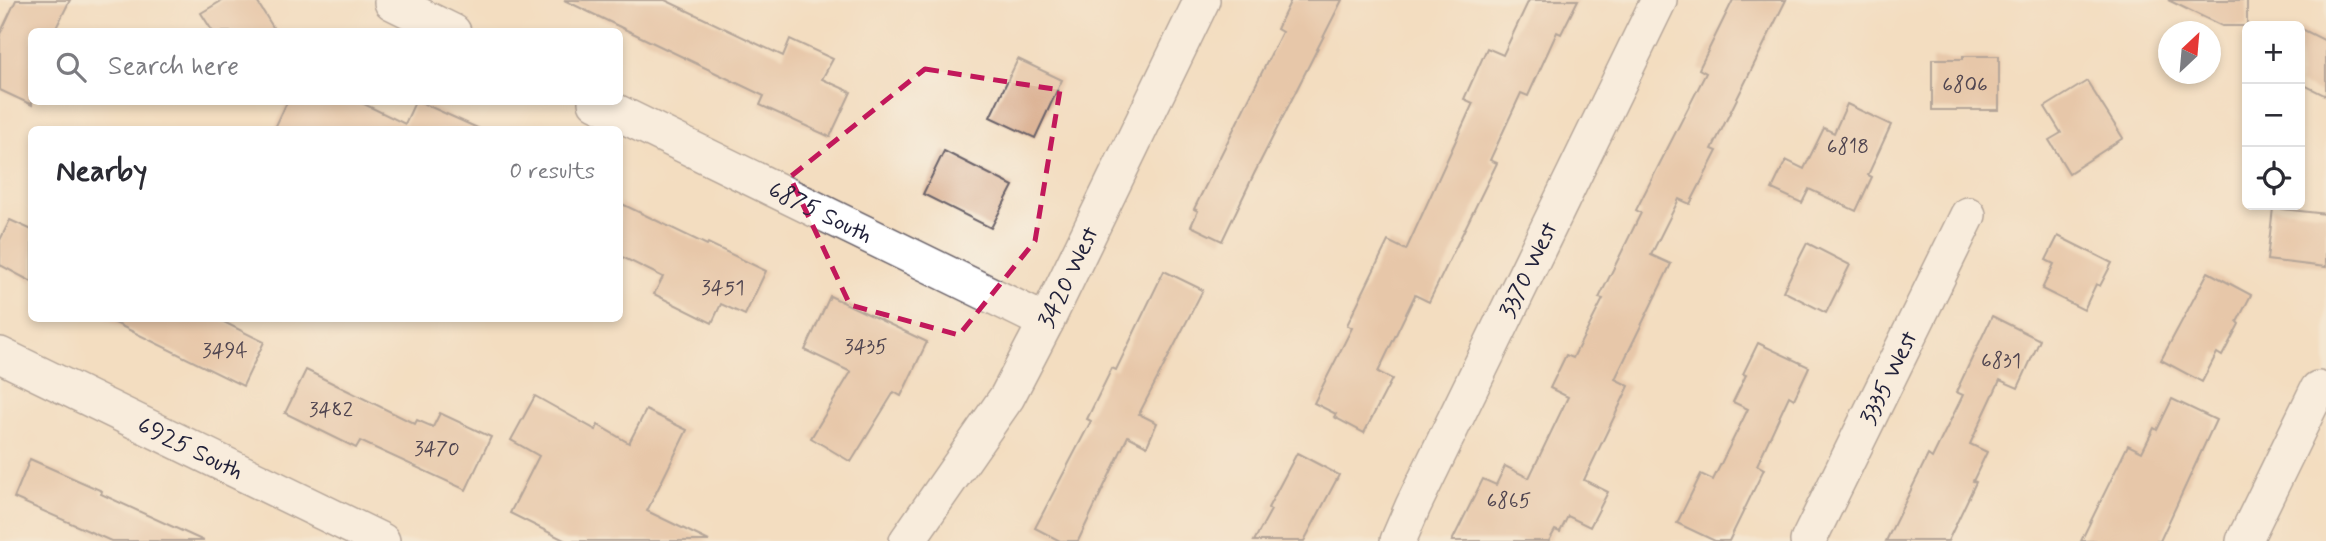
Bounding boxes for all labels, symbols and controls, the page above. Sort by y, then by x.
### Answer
north arrow [2158,21,2221,84]
map controls [2242,21,2305,210]
button: + [2242,21,2305,84]
search box [28,28,623,105]
icon: search [52,48,90,86]
text: Search here [108,50,239,84]
house number: 6806 [1942,71,1988,99]
button: − [2242,84,2305,147]
house number: 6818 [1827,133,1869,161]
button: locate [2242,147,2305,210]
text: Nearby [56,152,147,191]
text: 0 results [509,157,595,187]
street label: 6875 South [763,175,877,252]
street label: 3370 West [1493,216,1566,324]
street label: 3420 West [1032,221,1107,333]
house number: 3451 [701,274,745,302]
street label: 3335 West [1853,326,1926,430]
house number: 3435 [844,333,888,361]
house number: 3494 [202,337,248,365]
house number: 6831 [1981,347,2021,375]
house number: 3482 [309,396,353,424]
street label: 6925 South [132,410,248,488]
house number: 3470 [414,435,460,463]
house number: 6865 [1487,487,1531,515]

